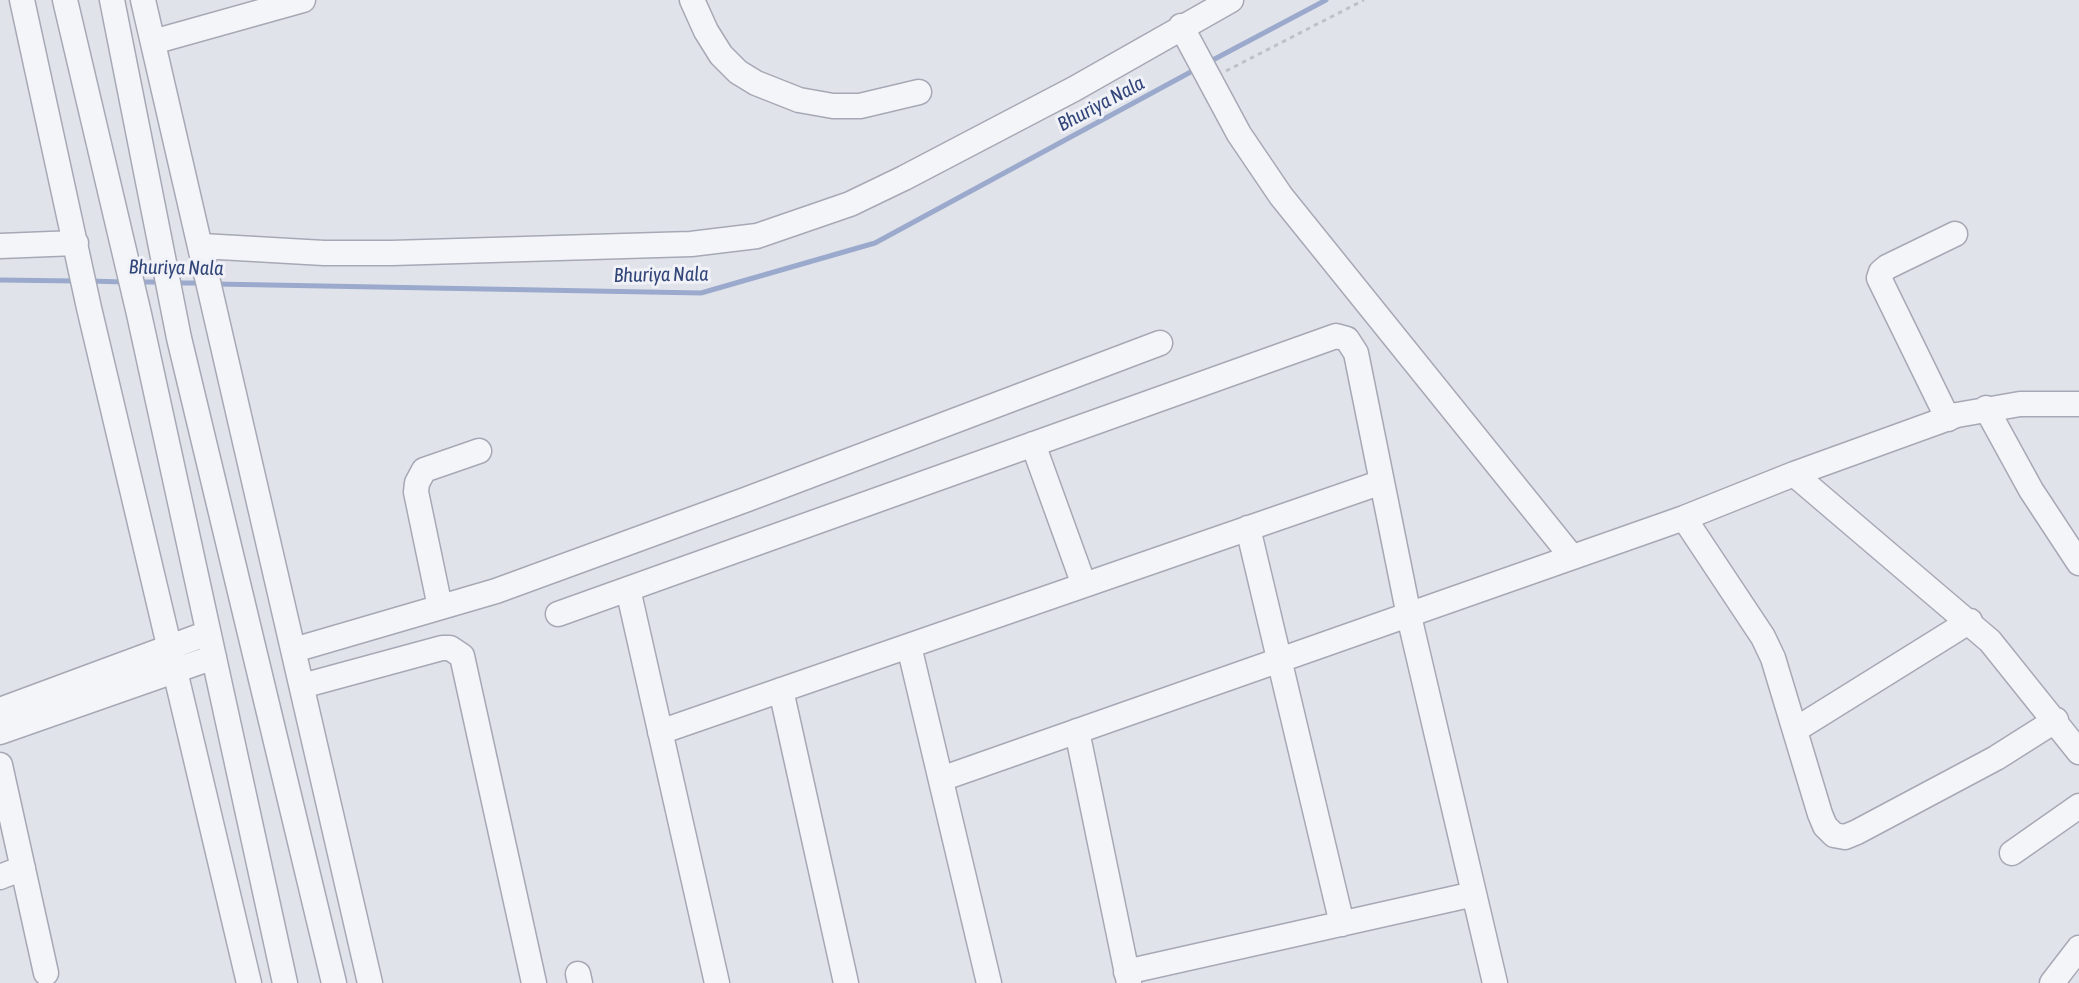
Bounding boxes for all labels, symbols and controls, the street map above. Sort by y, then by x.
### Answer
water label: Bhuriya Nala [1054,71,1148,137]
water label: Bhuriya Nala [128,255,224,281]
water label: Bhuriya Nala [613,262,709,288]

